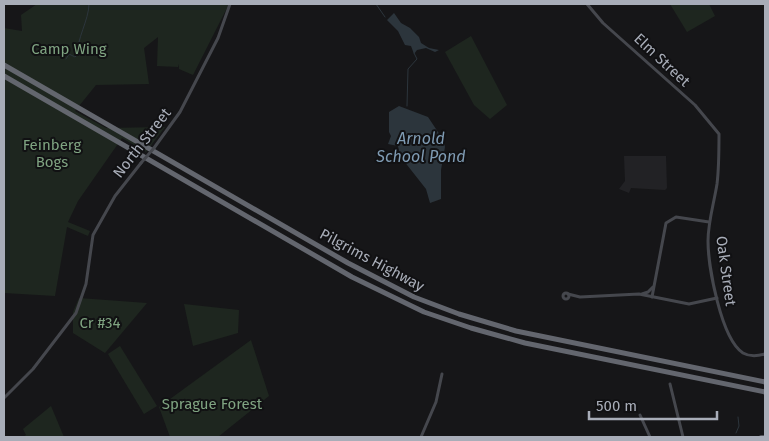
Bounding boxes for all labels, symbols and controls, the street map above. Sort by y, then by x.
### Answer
street label: Elm Street [630,30,694,91]
park label: Camp Wing [31,40,107,58]
street label: North Street [109,104,175,182]
water label: Arnold School Pond [375,129,466,166]
park label: Feinberg Bogs [23,136,81,171]
street label: Pilgrims Highway [317,225,428,295]
street label: Oak Street [712,235,740,308]
park label: Cr #34 [80,314,121,332]
scale bar [589,388,716,420]
park label: Sprague Forest [162,395,263,413]
text: 500 m [596,397,637,415]

